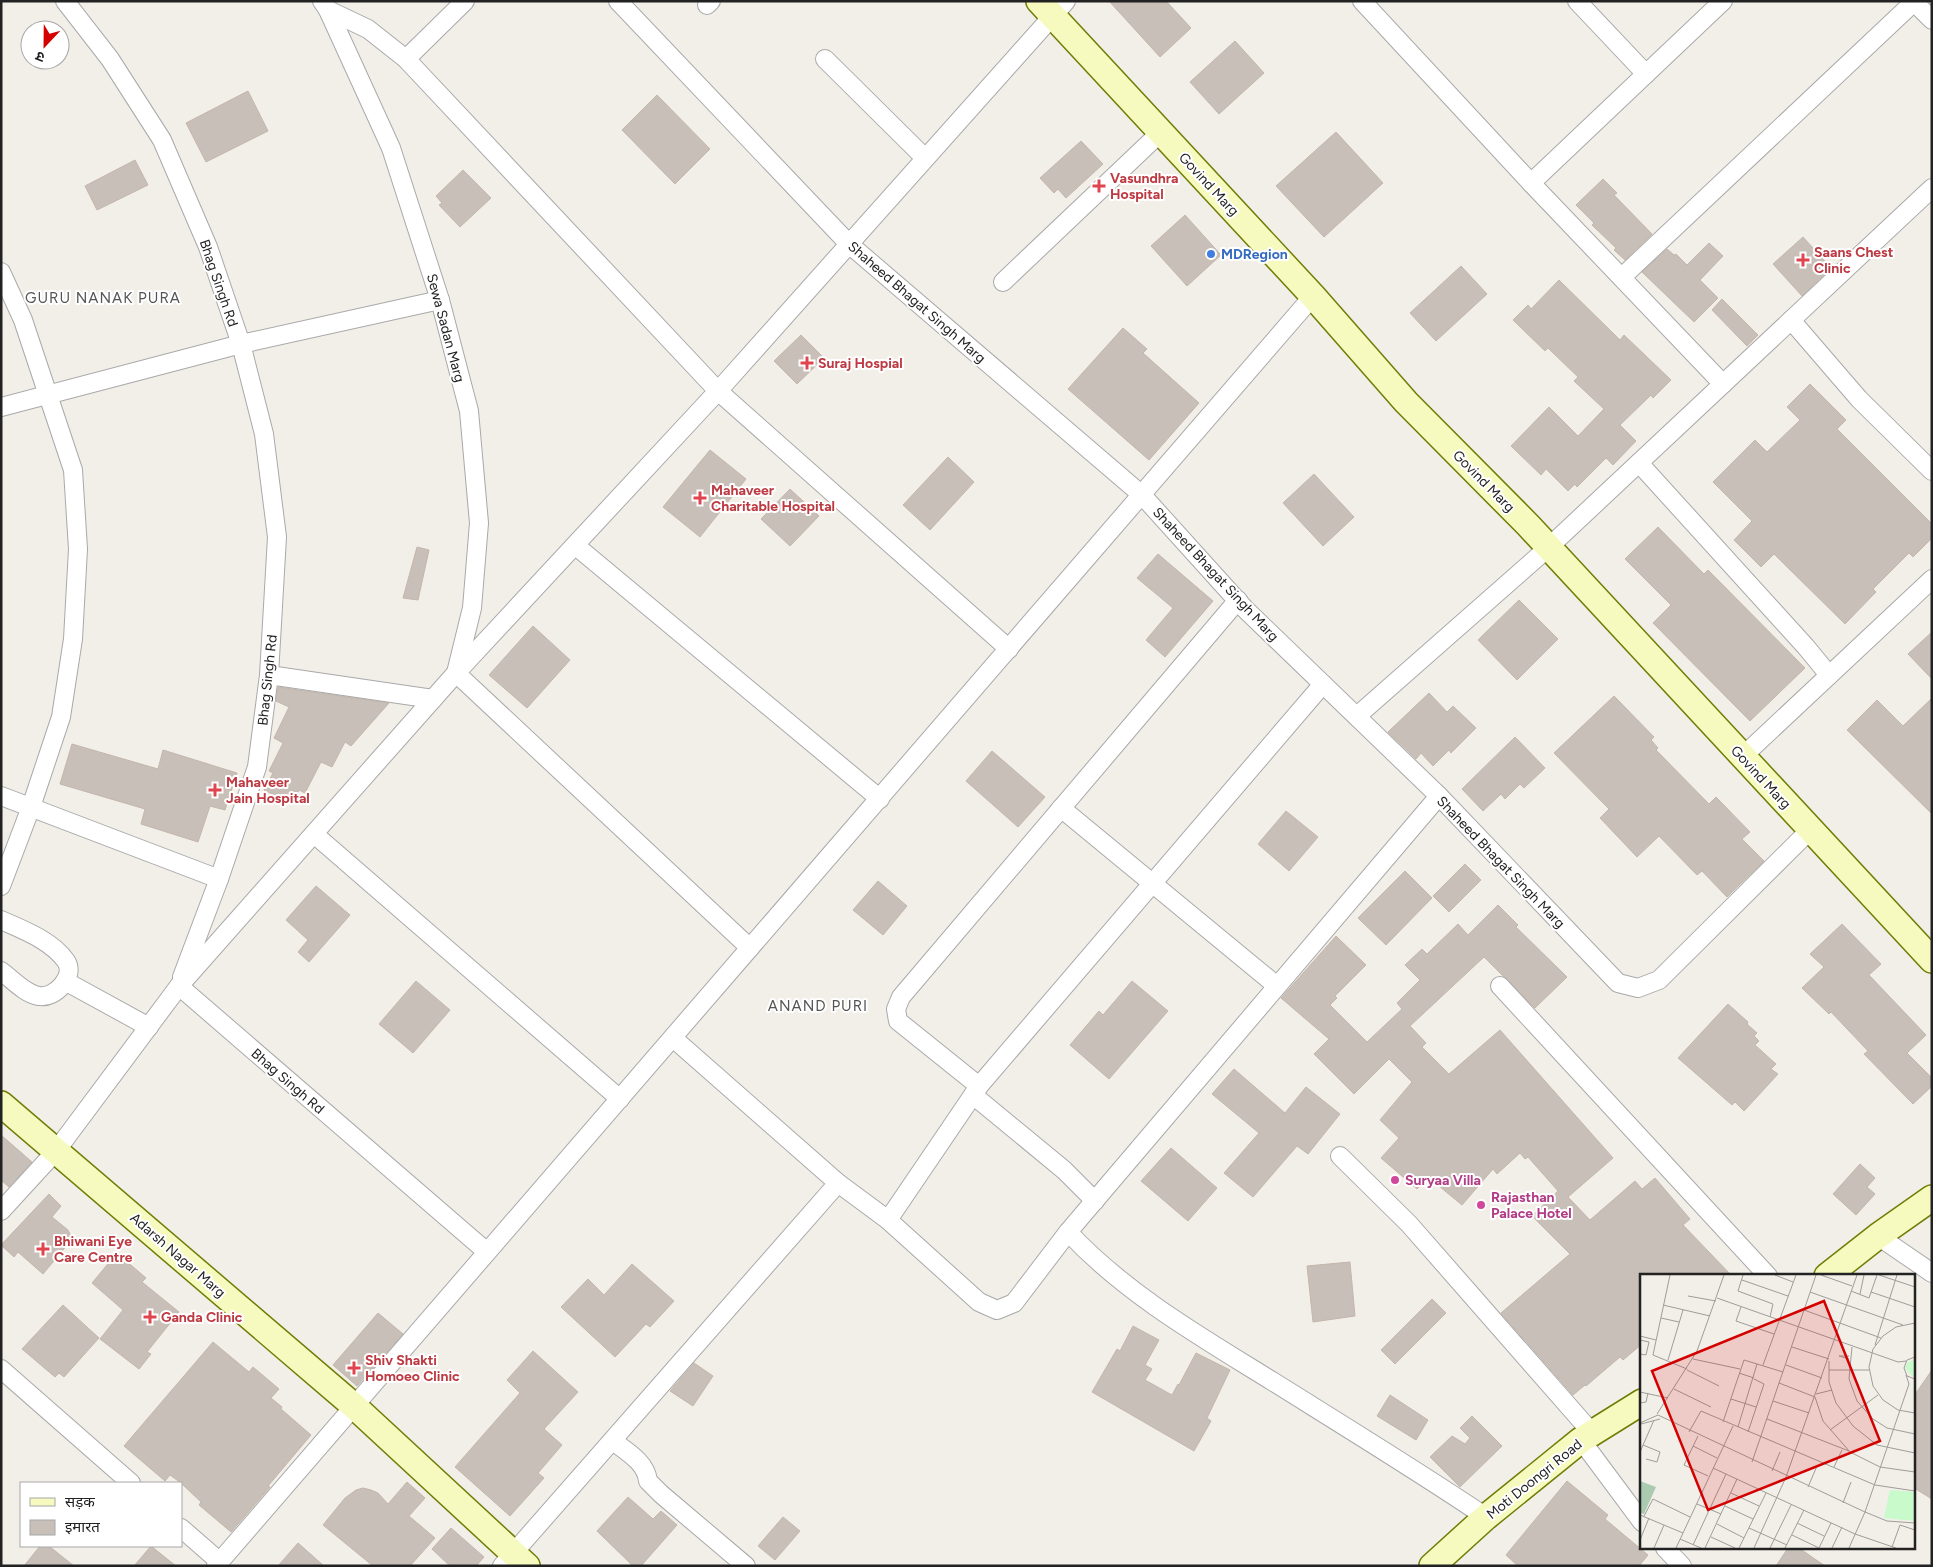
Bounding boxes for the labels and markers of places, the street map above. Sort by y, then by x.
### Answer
place label: Vasundhra Hospital [1110,170,1179,203]
marker: Vasundhra Hospital [1092,179,1106,193]
place label: Saans Chest Clinic [1814,244,1894,277]
place label: MDRegion [1221,246,1288,263]
marker: MDRegion [1205,248,1217,260]
marker: Saans Chest Clinic [1796,253,1810,267]
place label: Suraj Hospial [818,355,903,372]
marker: Suraj Hospial [800,356,814,370]
place label: Mahaveer Charitable Hospital [711,482,835,515]
marker: Mahaveer Charitable Hospital [693,491,707,505]
place label: Mahaveer Jain Hospital [226,774,310,807]
marker: Mahaveer Jain Hospital [208,783,222,797]
place label: Suryaa Villa [1405,1172,1481,1189]
marker: Suryaa Villa [1389,1174,1401,1186]
place label: Rajasthan Palace Hotel [1491,1189,1572,1222]
marker: Rajasthan Palace Hotel [1475,1199,1487,1211]
place label: Bhiwani Eye Care Centre [54,1233,133,1266]
marker: Bhiwani Eye Care Centre [36,1242,50,1256]
place label: Ganda Clinic [161,1309,243,1326]
marker: Ganda Clinic [143,1310,157,1324]
place label: Shiv Shakti Homoeo Clinic [365,1352,460,1385]
marker: Shiv Shakti Homoeo Clinic [347,1361,361,1375]

